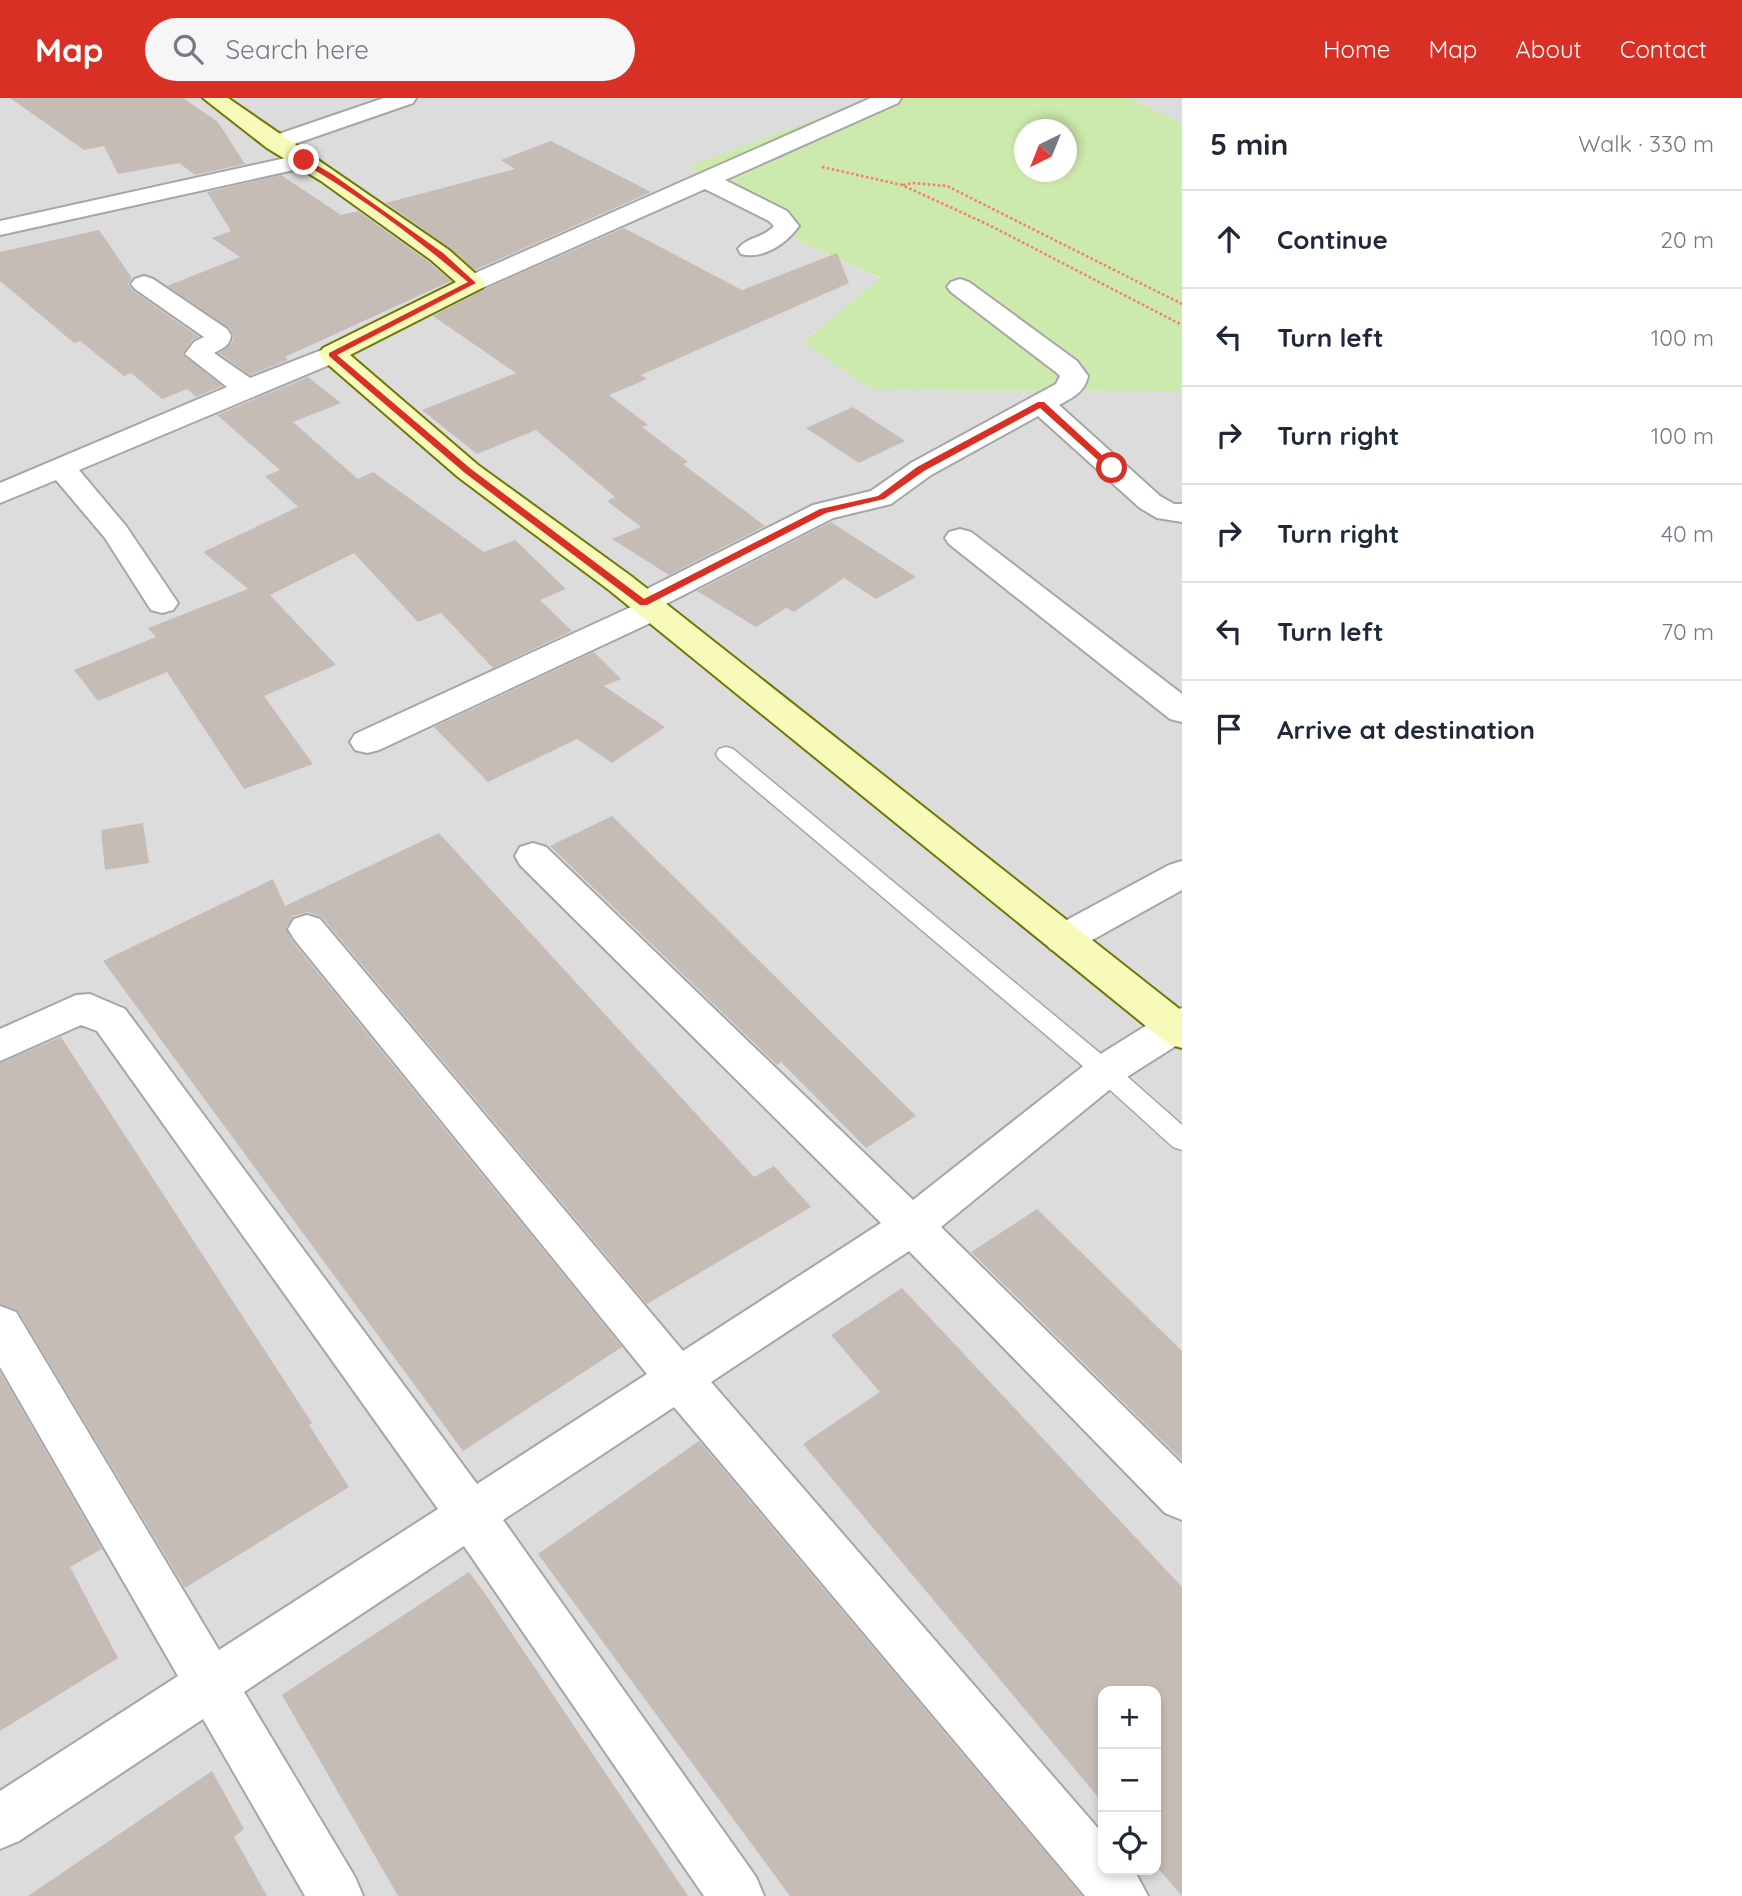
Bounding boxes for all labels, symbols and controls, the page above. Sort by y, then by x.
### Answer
search box [145,18,635,81]
text: Map [35,29,103,70]
icon: search [169,30,207,68]
text: Search here [225,33,369,66]
text: Home [1323,34,1390,64]
text: Map [1428,34,1477,64]
text: About [1515,34,1582,64]
text: Contact [1620,34,1707,64]
north arrow [1014,119,1077,182]
text: 5 min [1210,125,1288,163]
text: Walk · 330 m [1578,129,1714,158]
route end [288,144,319,175]
icon: ahead [1210,220,1248,258]
text: Continue [1277,223,1388,256]
text: 20 m [1660,225,1714,254]
icon: left [1210,318,1248,356]
text: Turn left [1277,321,1384,354]
text: 100 m [1651,323,1714,352]
icon: right [1210,416,1248,454]
text: Turn right [1277,419,1399,452]
text: 100 m [1651,421,1714,450]
route start [1096,452,1127,483]
icon: right [1210,514,1248,552]
text: Turn right [1277,517,1399,550]
text: 40 m [1661,519,1714,548]
icon: left [1210,612,1248,650]
text: Turn left [1277,615,1384,648]
text: 70 m [1661,617,1714,646]
icon: arrive [1210,710,1248,748]
text: Arrive at destination [1277,713,1535,746]
map controls [1098,1686,1161,1875]
button: + [1098,1686,1161,1749]
button: − [1098,1749,1161,1812]
button: locate [1098,1812,1161,1875]

